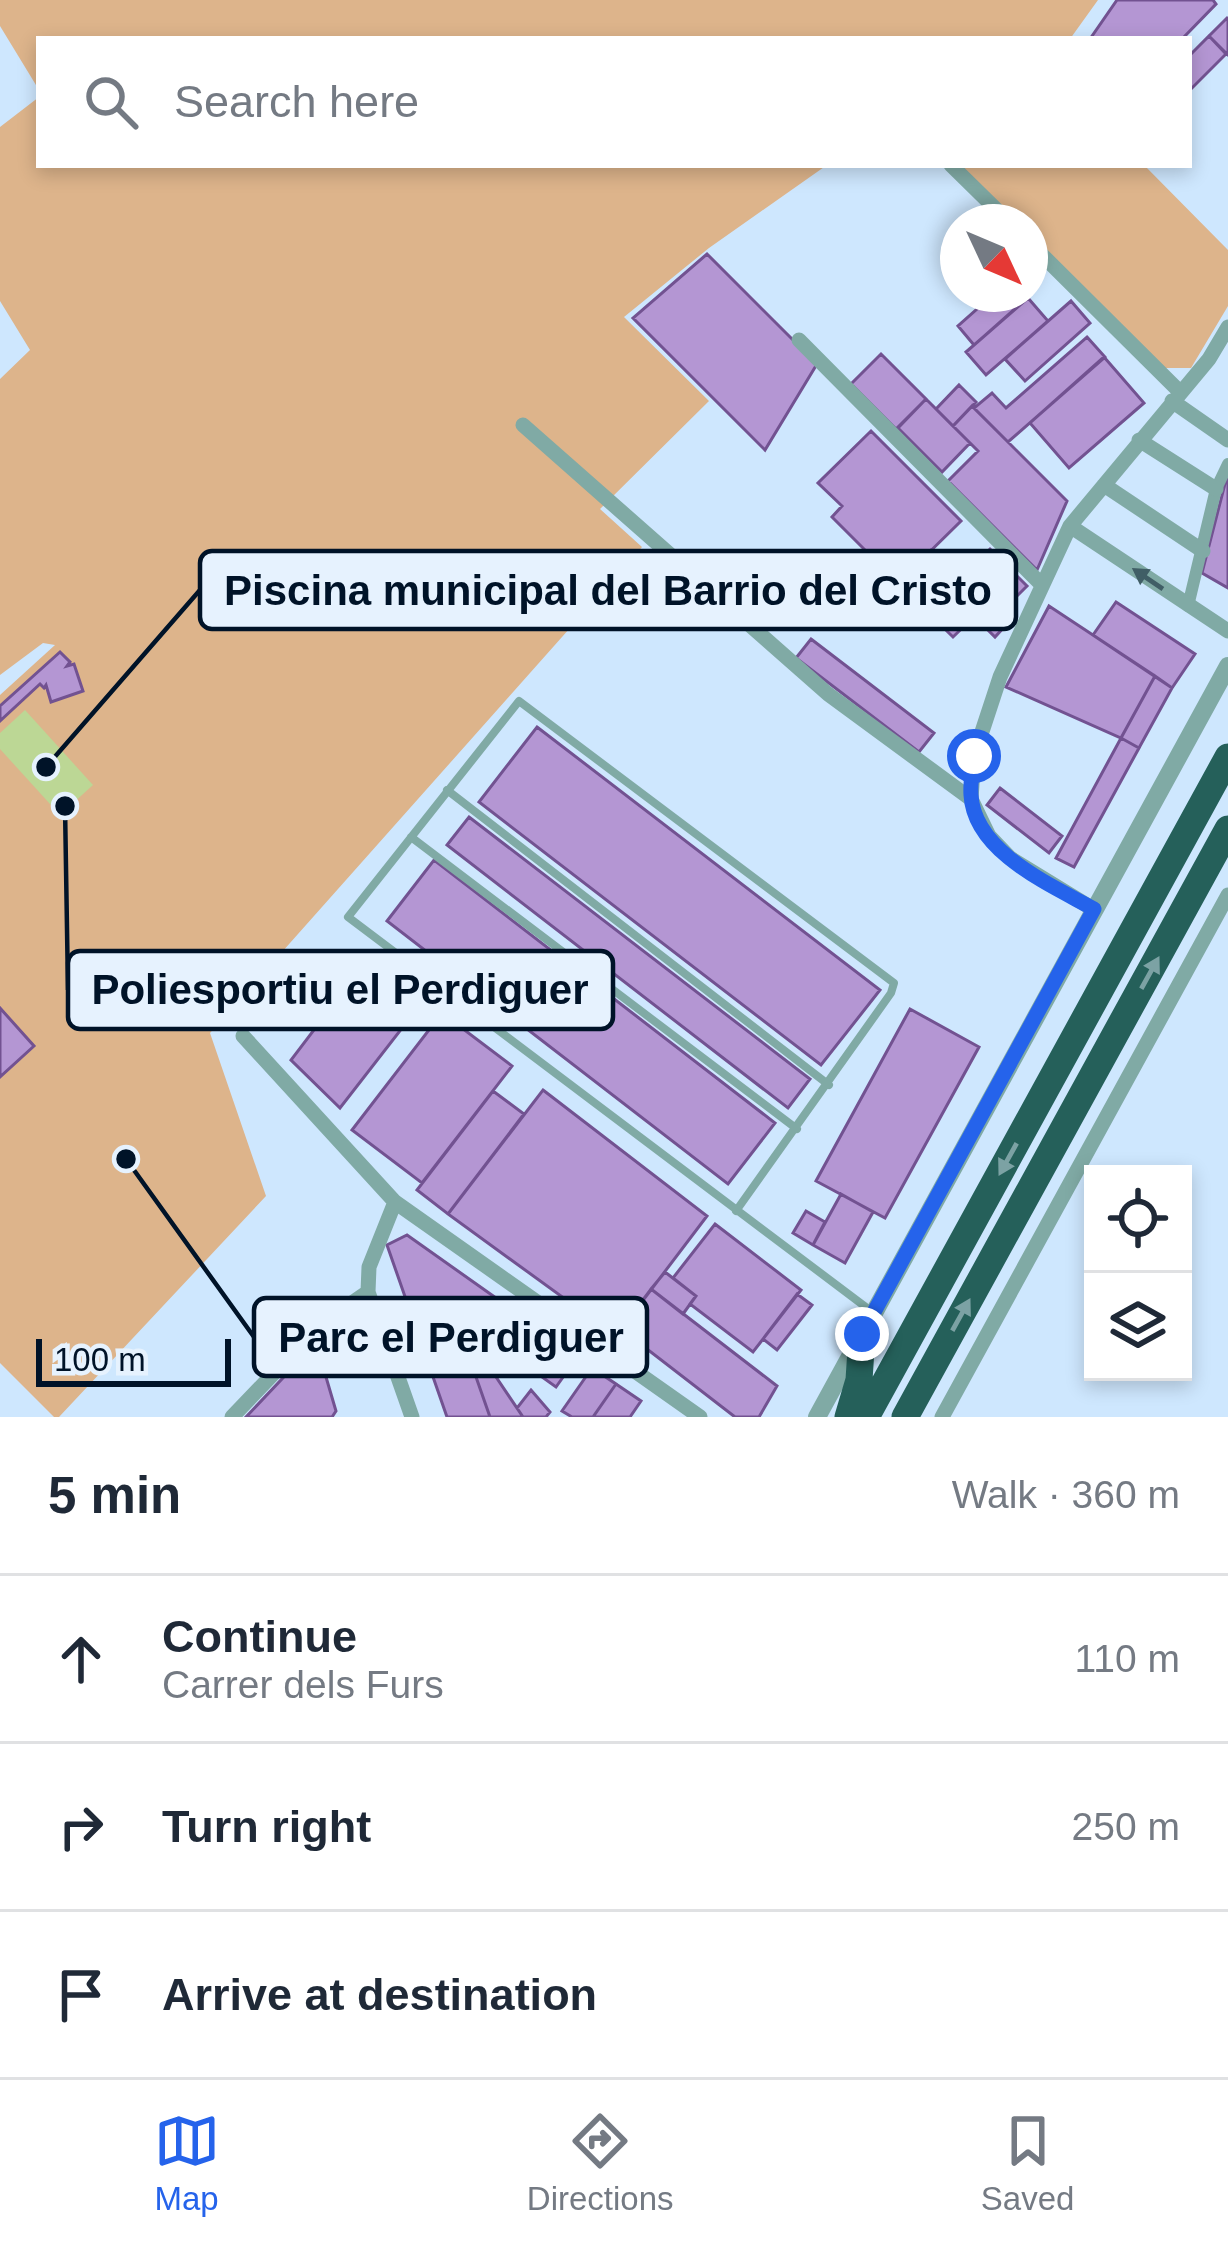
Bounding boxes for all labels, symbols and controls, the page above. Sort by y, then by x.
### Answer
search box [36,36,1192,168]
icon: search [78,69,144,135]
text: Search here [174,76,419,127]
north arrow [940,204,1048,312]
callout: Piscina municipal del Barrio del Cristo [200,551,1016,629]
text: Piscina municipal del Barrio del Cristo [224,567,992,614]
one-way arrow [1132,569,1165,591]
route start [947,729,1001,783]
callout: Poliesportiu el Perdiguer [68,951,613,1029]
one-way arrow [1138,956,1159,990]
text: Poliesportiu el Perdiguer [91,966,589,1013]
one-way arrow [998,1142,1019,1176]
map controls [1084,1165,1192,1381]
button: locate [1084,1165,1192,1273]
button: layers [1084,1273,1192,1381]
callout: Parc el Perdiguer [254,1298,647,1376]
one-way arrow [950,1298,971,1331]
route end [835,1307,889,1361]
text: Parc el Perdiguer [278,1314,624,1361]
scale bar [36,1333,231,1386]
text: 100 m [54,1341,146,1378]
text: 5 min [48,1467,181,1524]
text: Walk · 360 m [952,1473,1180,1516]
text: Continue [162,1611,357,1662]
icon: ahead [48,1626,114,1692]
text: 110 m [1075,1637,1180,1680]
text: Carrer dels Furs [162,1663,444,1706]
icon: right [48,1794,114,1860]
text: Turn right [162,1801,371,1852]
text: 250 m [1072,1805,1180,1848]
icon: arrive [48,1962,114,2028]
text: Arrive at destination [162,1969,597,2020]
tab: Map [154,2108,220,2218]
tab: Directions [527,2108,674,2218]
tab: Saved [981,2108,1074,2218]

